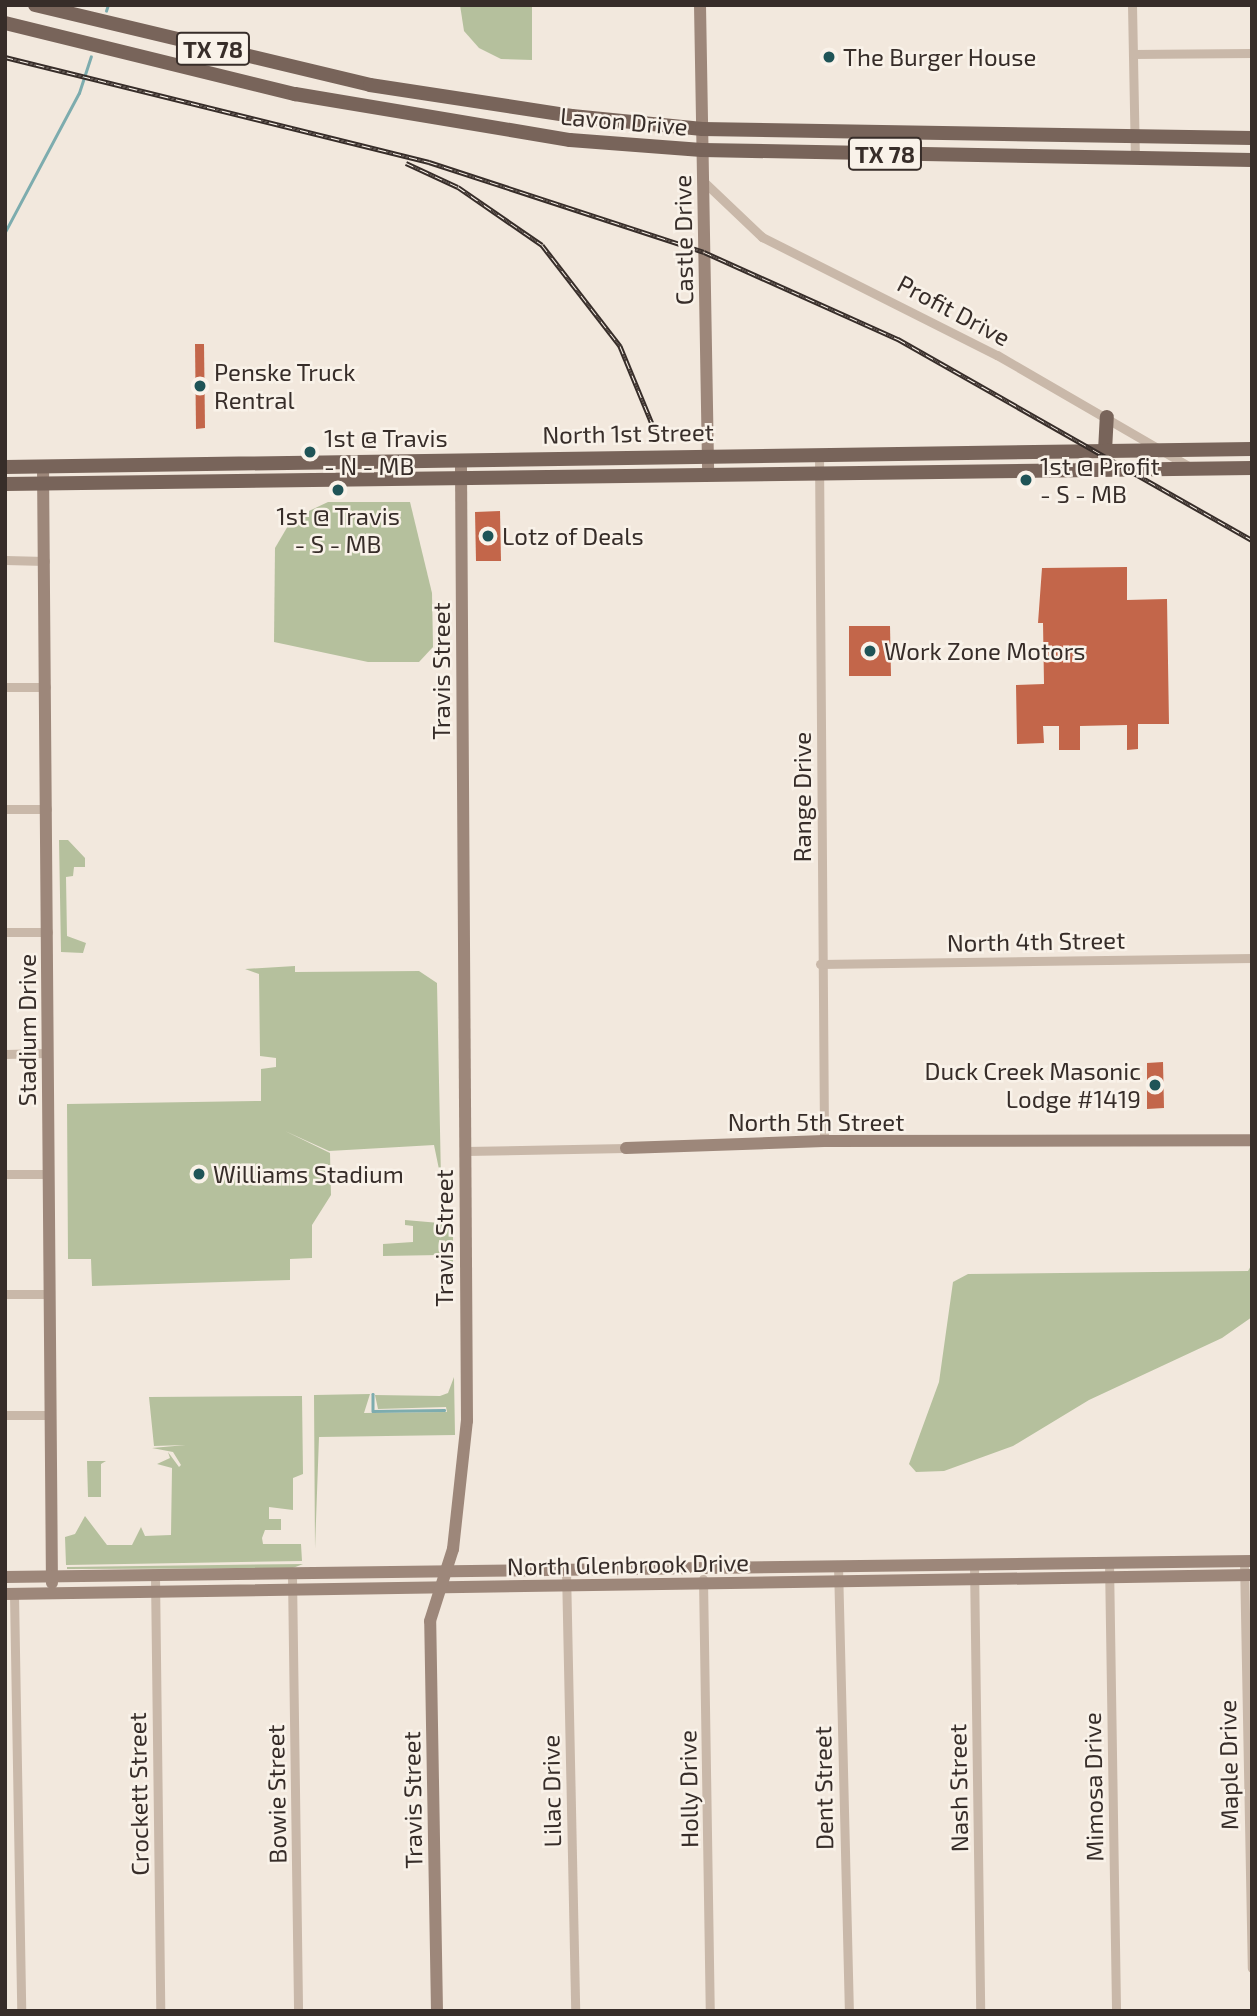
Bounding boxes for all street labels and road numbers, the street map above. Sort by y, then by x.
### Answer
road number: TX 78 [174,30,252,68]
street label: Lavon Drive [559,101,689,141]
road number: TX 78 [846,134,924,174]
street label: Castle Drive [667,174,699,306]
street label: Profit Drive [893,268,1015,352]
street label: North 1st Street [542,417,714,449]
street label: Travis Street [427,602,455,740]
street label: Range Drive [788,732,816,862]
street label: North 4th Street [947,925,1125,957]
street label: Stadium Drive [13,954,41,1106]
street label: North 5th Street [728,1108,904,1136]
street label: Travis Street [430,1169,458,1307]
street label: North Glenbrook Drive [507,1547,749,1581]
street label: Maple Drive [1212,1700,1244,1830]
street label: Crockett Street [122,1712,154,1876]
street label: Mimosa Drive [1077,1712,1109,1862]
street label: Bowie Street [260,1724,292,1864]
street label: Nash Street [942,1724,974,1852]
street label: Dent Street [808,1726,838,1850]
street label: Holly Drive [673,1730,703,1848]
street label: Travis Street [396,1731,428,1869]
street label: Lilac Drive [536,1734,566,1848]

